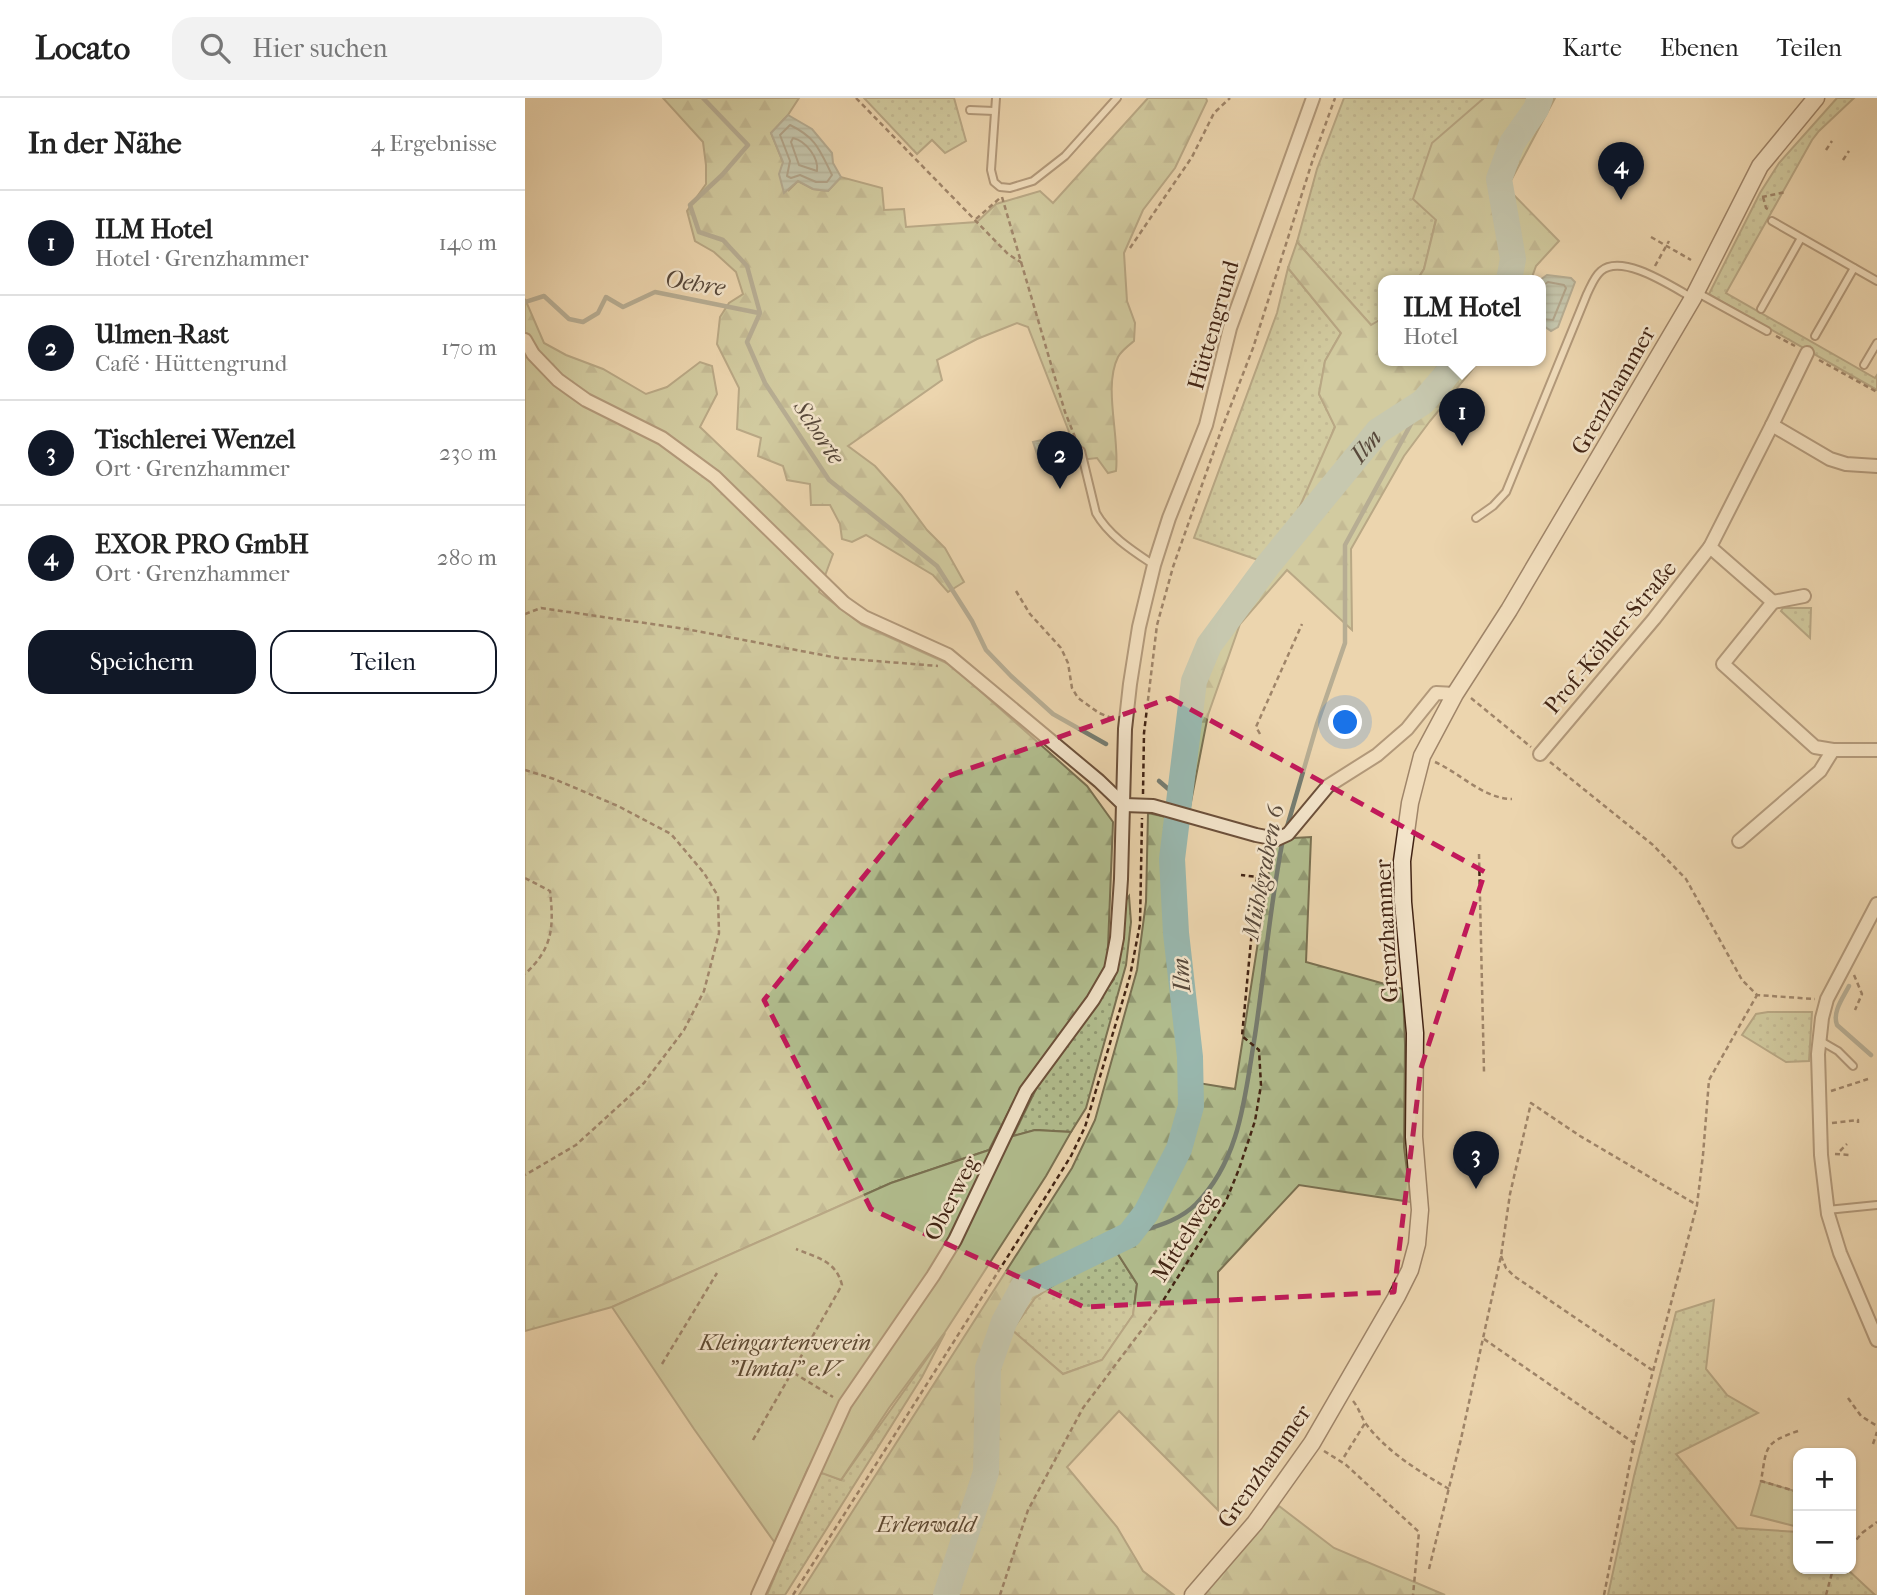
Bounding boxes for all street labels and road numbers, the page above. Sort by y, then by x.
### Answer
street label: Hüttengrund [1182,257,1245,393]
street label: Grenzhammer [1566,321,1661,459]
street label: Prof.-Köhler-Straße [1538,555,1682,719]
street label: Grenzhammer [1369,858,1404,1003]
street label: Oberweg [919,1151,985,1245]
street label: Mittelweg [1146,1185,1223,1287]
street label: Grenzhammer [1212,1400,1317,1533]

